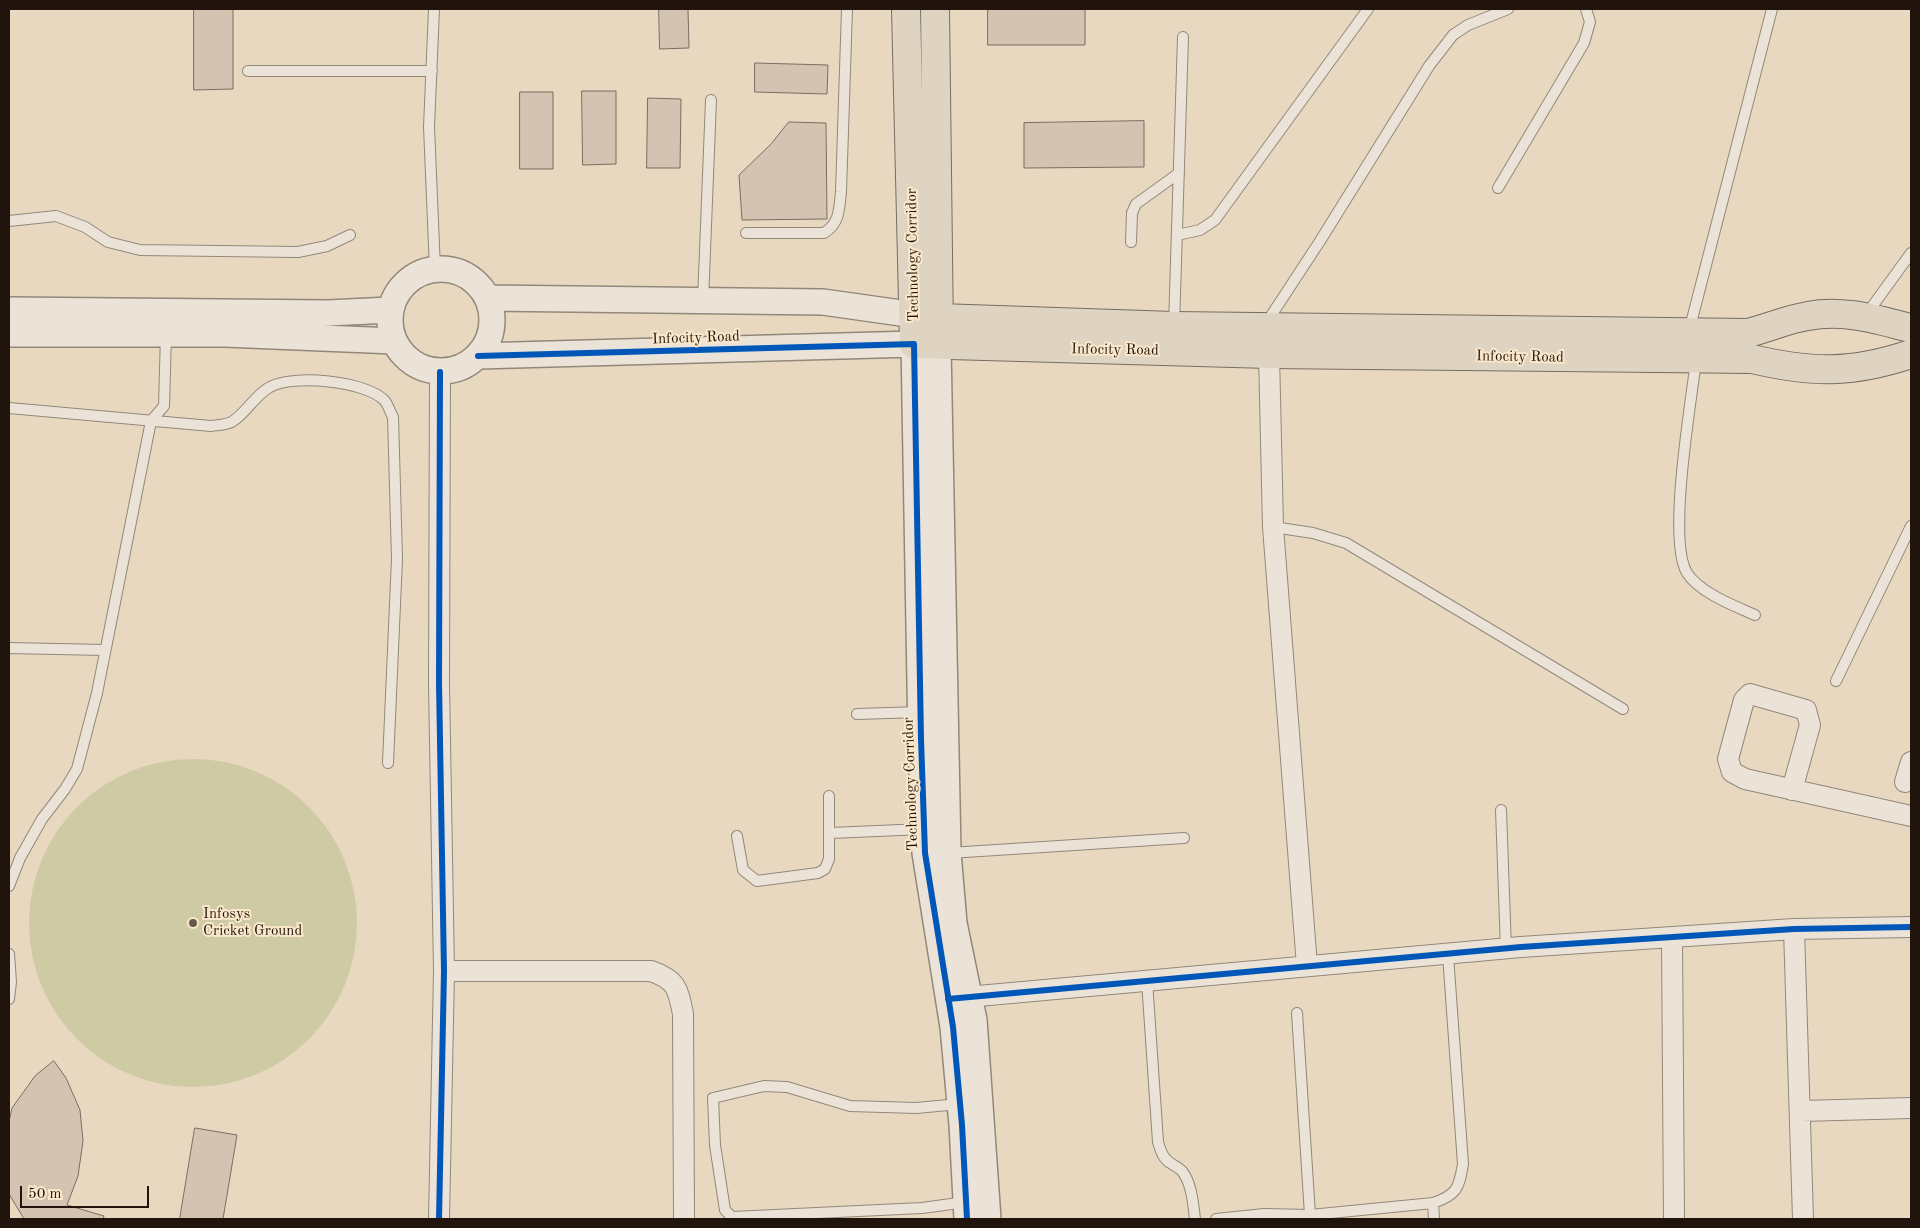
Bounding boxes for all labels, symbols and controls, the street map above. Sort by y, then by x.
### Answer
street label: Technology Corridor [903,188,923,322]
street label: Infocity Road [652,327,740,349]
street label: Infocity Road [1071,340,1159,360]
street label: Infocity Road [1476,347,1564,367]
street label: Technology Corridor [900,717,922,851]
place label: Infosys Cricket Ground [203,905,302,940]
marker: Infosys Cricket Ground [187,917,199,929]
scale bar [22,1176,151,1208]
text: 50 m [28,1187,62,1202]

